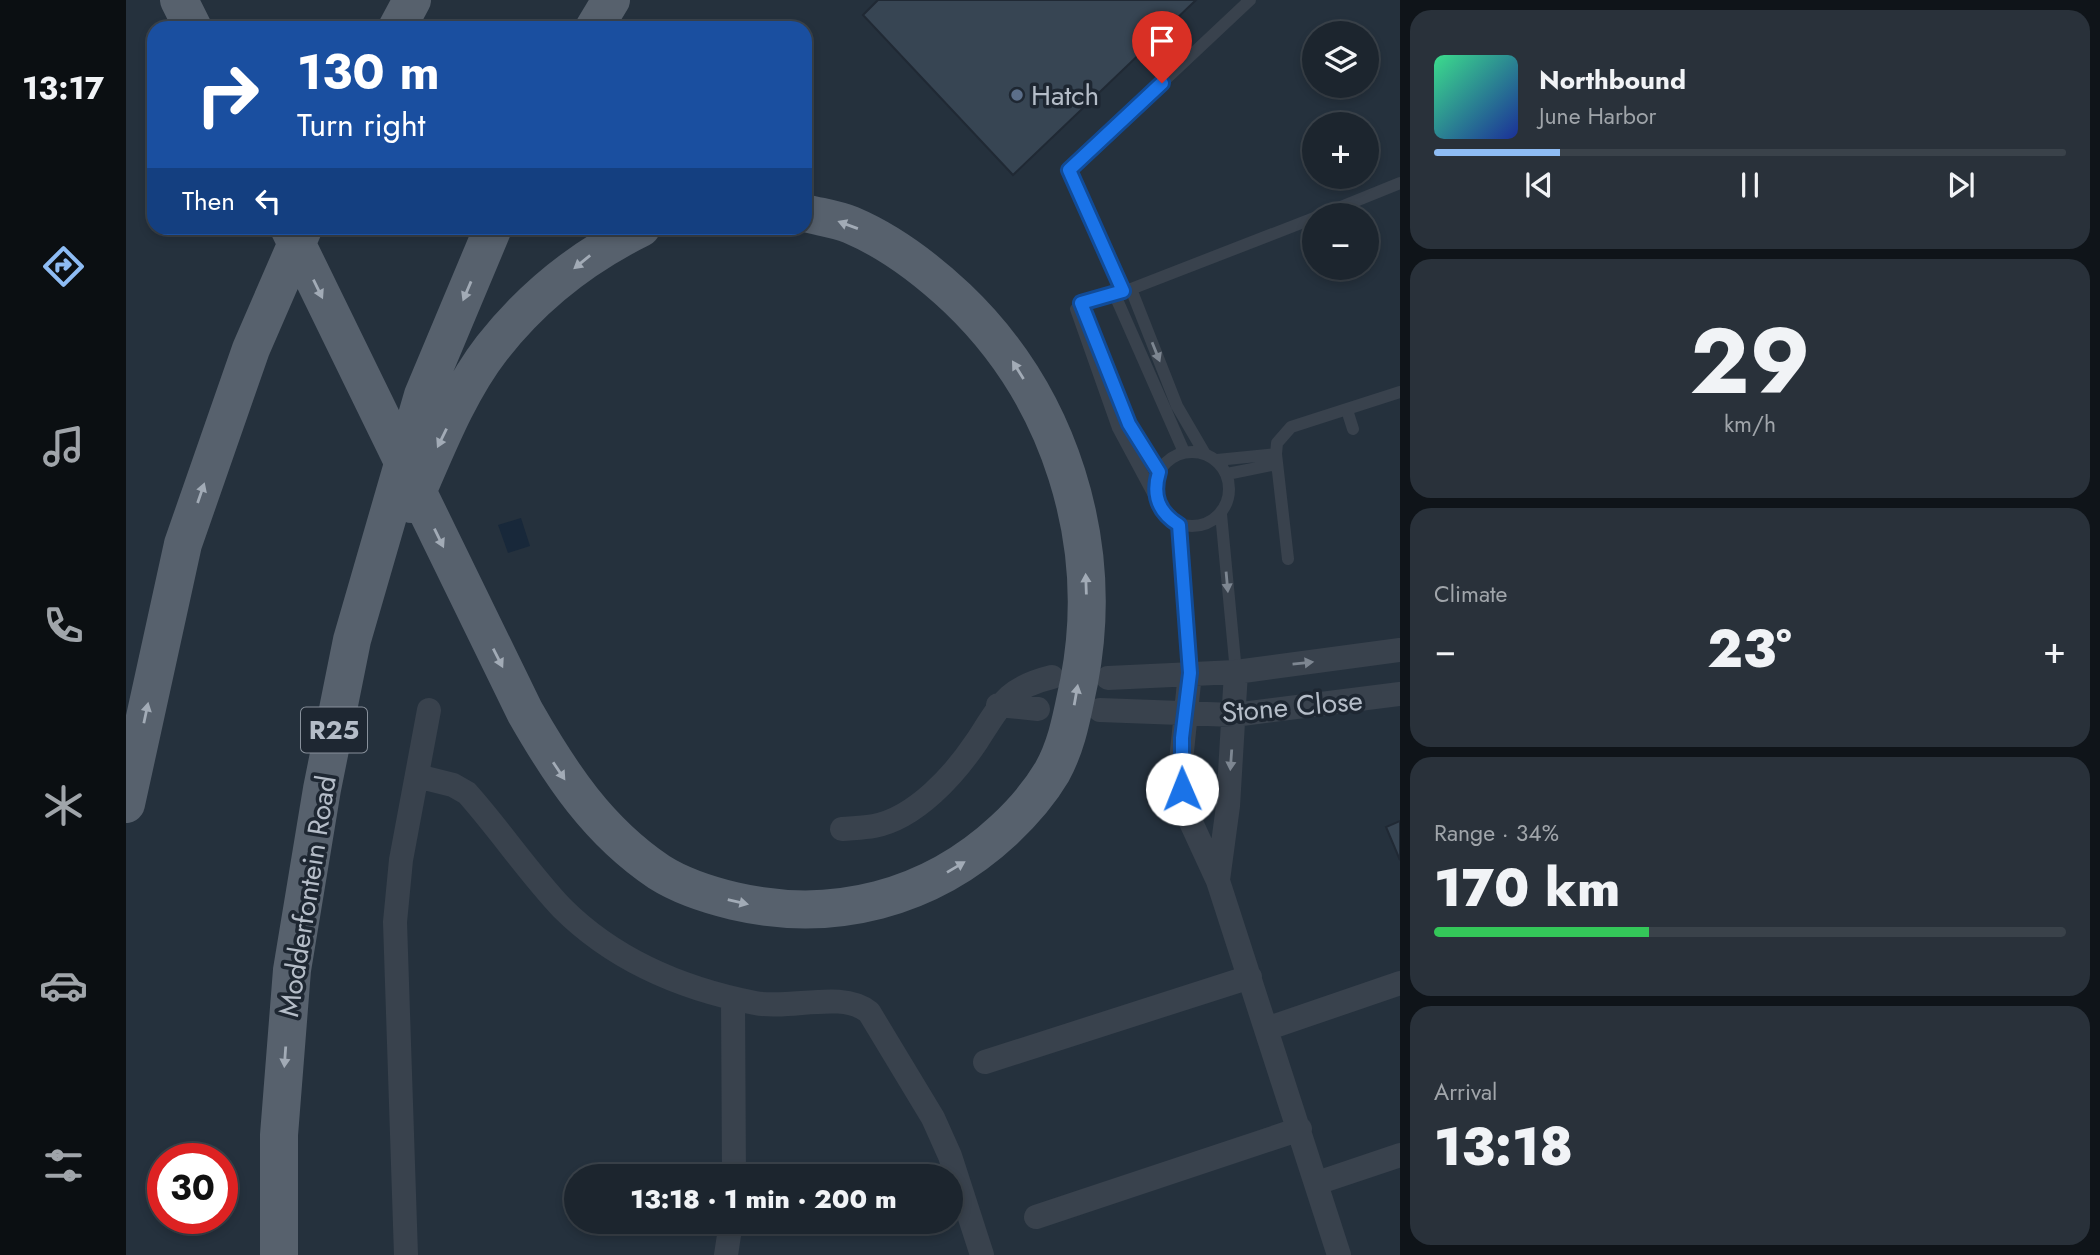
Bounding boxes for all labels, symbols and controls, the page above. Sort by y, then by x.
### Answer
pin [1132,11,1192,83]
map controls [1302,21,1379,280]
button: layers [1302,21,1379,98]
icon: arrive [1143,22,1181,60]
text: 130 m [297,37,440,107]
icon: right [182,49,273,140]
text: Northbound [1539,61,1686,99]
text: 13:17 [22,65,104,111]
place label: Hatch [1031,75,1099,116]
marker: Hatch [1009,87,1025,103]
text: June Harbor [1539,99,1656,133]
text: Turn right [297,102,426,148]
button: + [1302,112,1379,189]
icon: previous [1520,166,1558,204]
icon: pause [1731,166,1769,204]
icon: next [1942,166,1980,204]
text: Then [182,182,235,220]
icon: left [249,182,287,220]
button: − [1302,203,1379,280]
one-way arrow [837,219,858,230]
icon: directions [39,242,88,291]
one-way arrow [574,254,591,269]
one-way arrow [313,279,324,299]
one-way arrow [461,280,472,301]
text: 29 [1690,296,1810,427]
one-way arrow [1151,342,1162,363]
one-way arrow [1012,361,1025,380]
text: km/h [1724,407,1776,441]
icon: music [39,422,88,471]
one-way arrow [437,428,448,448]
one-way arrow [196,482,207,503]
one-way arrow [433,528,444,548]
one-way arrow [1222,571,1233,593]
one-way arrow [1080,573,1091,595]
text: Climate [1434,577,1507,611]
icon: phone [39,601,88,650]
text: 23° [1707,611,1792,687]
text: − [1434,622,1456,677]
text: + [2043,622,2066,677]
one-way arrow [492,648,503,668]
one-way arrow [1293,657,1315,668]
street label: Stone Close [1220,680,1364,733]
one-way arrow [1071,684,1082,706]
one-way arrow [141,702,152,724]
road number: R25 [301,708,367,752]
one-way arrow [1225,749,1236,771]
position arrow [1145,752,1219,826]
one-way arrow [553,761,566,781]
street label: Modderfontein Road [268,772,347,1020]
icon: climate [39,781,88,830]
text: Range · 34% [1434,816,1559,850]
text: 170 km [1434,850,1620,926]
one-way arrow [946,861,965,873]
one-way arrow [727,896,749,907]
icon: car [39,961,88,1010]
one-way arrow [279,1046,290,1068]
text: Arrival [1434,1075,1497,1109]
text: 13:18 [1434,1109,1573,1185]
icon: filters [39,1141,88,1190]
speed limit sign: 30 [147,1143,238,1234]
text: 13:18 · 1 min · 200 m [630,1180,897,1218]

